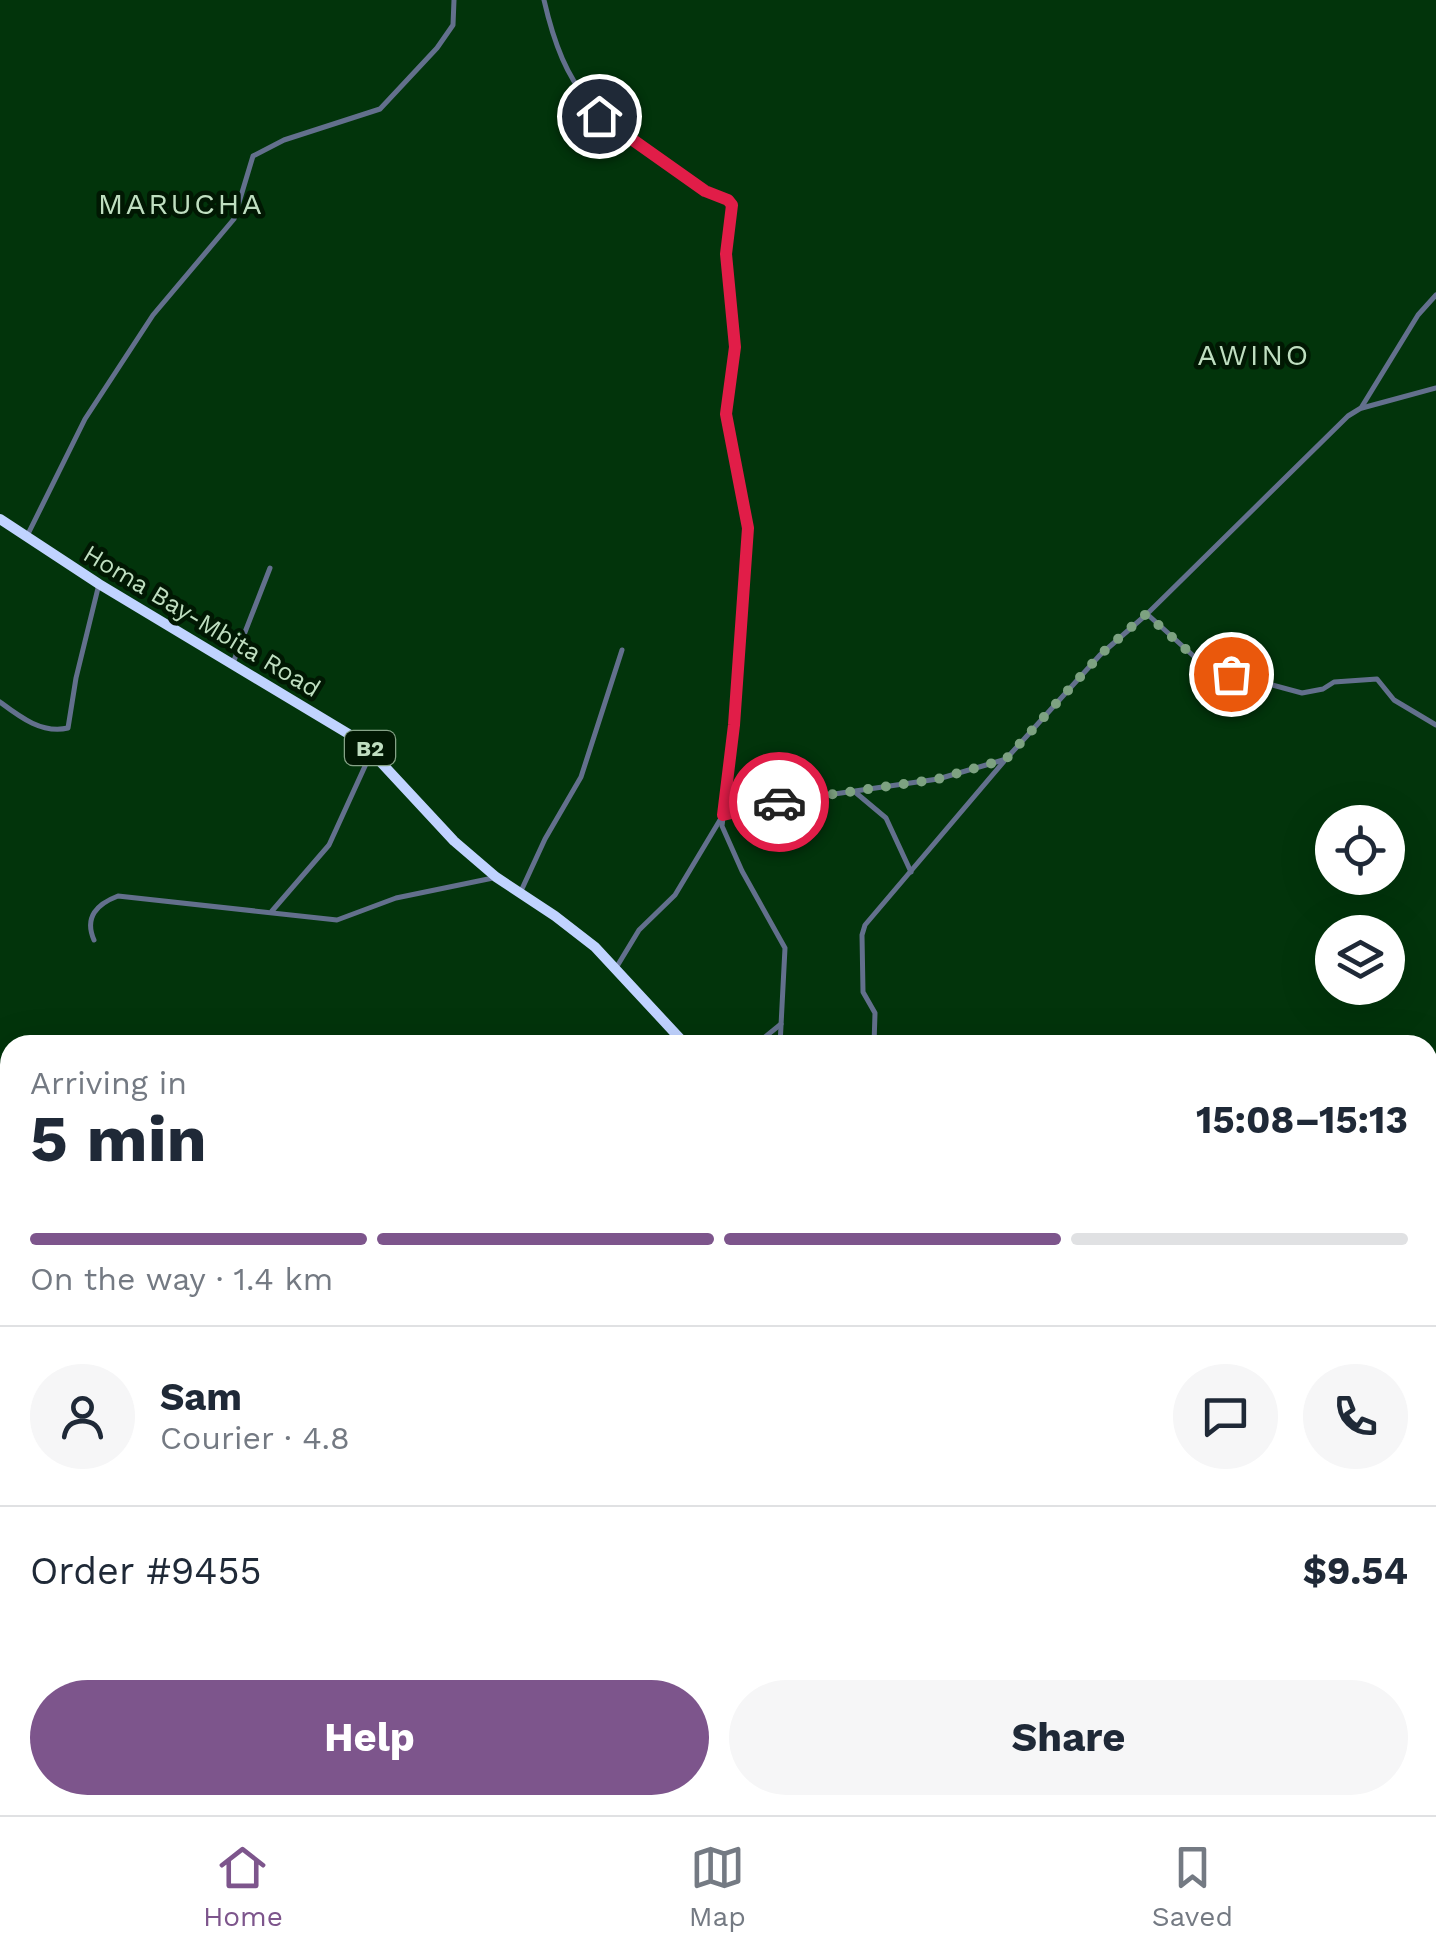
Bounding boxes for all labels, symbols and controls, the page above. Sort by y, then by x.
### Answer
pin [557,74,642,159]
icon: home [572,89,627,144]
district label: MARUCHA [98,186,264,221]
district label: AWINO [1197,337,1311,372]
street label: Homa Bay-Mbita Road [78,539,326,703]
pin [1189,632,1274,717]
icon: bag [1204,647,1259,702]
road number: B2 [345,731,395,765]
courier [729,752,829,852]
icon: car [752,775,807,830]
map controls [1315,805,1405,1005]
button: locate [1315,805,1405,895]
button: layers [1315,915,1405,1005]
text: Arriving in [30,1064,187,1102]
text: 15:08–15:13 [1196,1098,1408,1142]
text: 5 min [30,1101,207,1177]
text: On the way · 1.4 km [30,1260,333,1298]
button: person [30,1364,135,1469]
button: chat [1173,1364,1278,1469]
button: phone [1303,1364,1408,1469]
text: Sam [160,1375,242,1419]
text: Courier · 4.8 [160,1419,350,1457]
text: Order #9455 [30,1549,262,1593]
text: $9.54 [1303,1549,1408,1593]
button: Help [30,1680,709,1795]
button: Share [729,1680,1408,1795]
tab: Home [203,1840,283,1933]
tab: Map [689,1840,746,1933]
tab: Saved [1152,1840,1233,1933]

